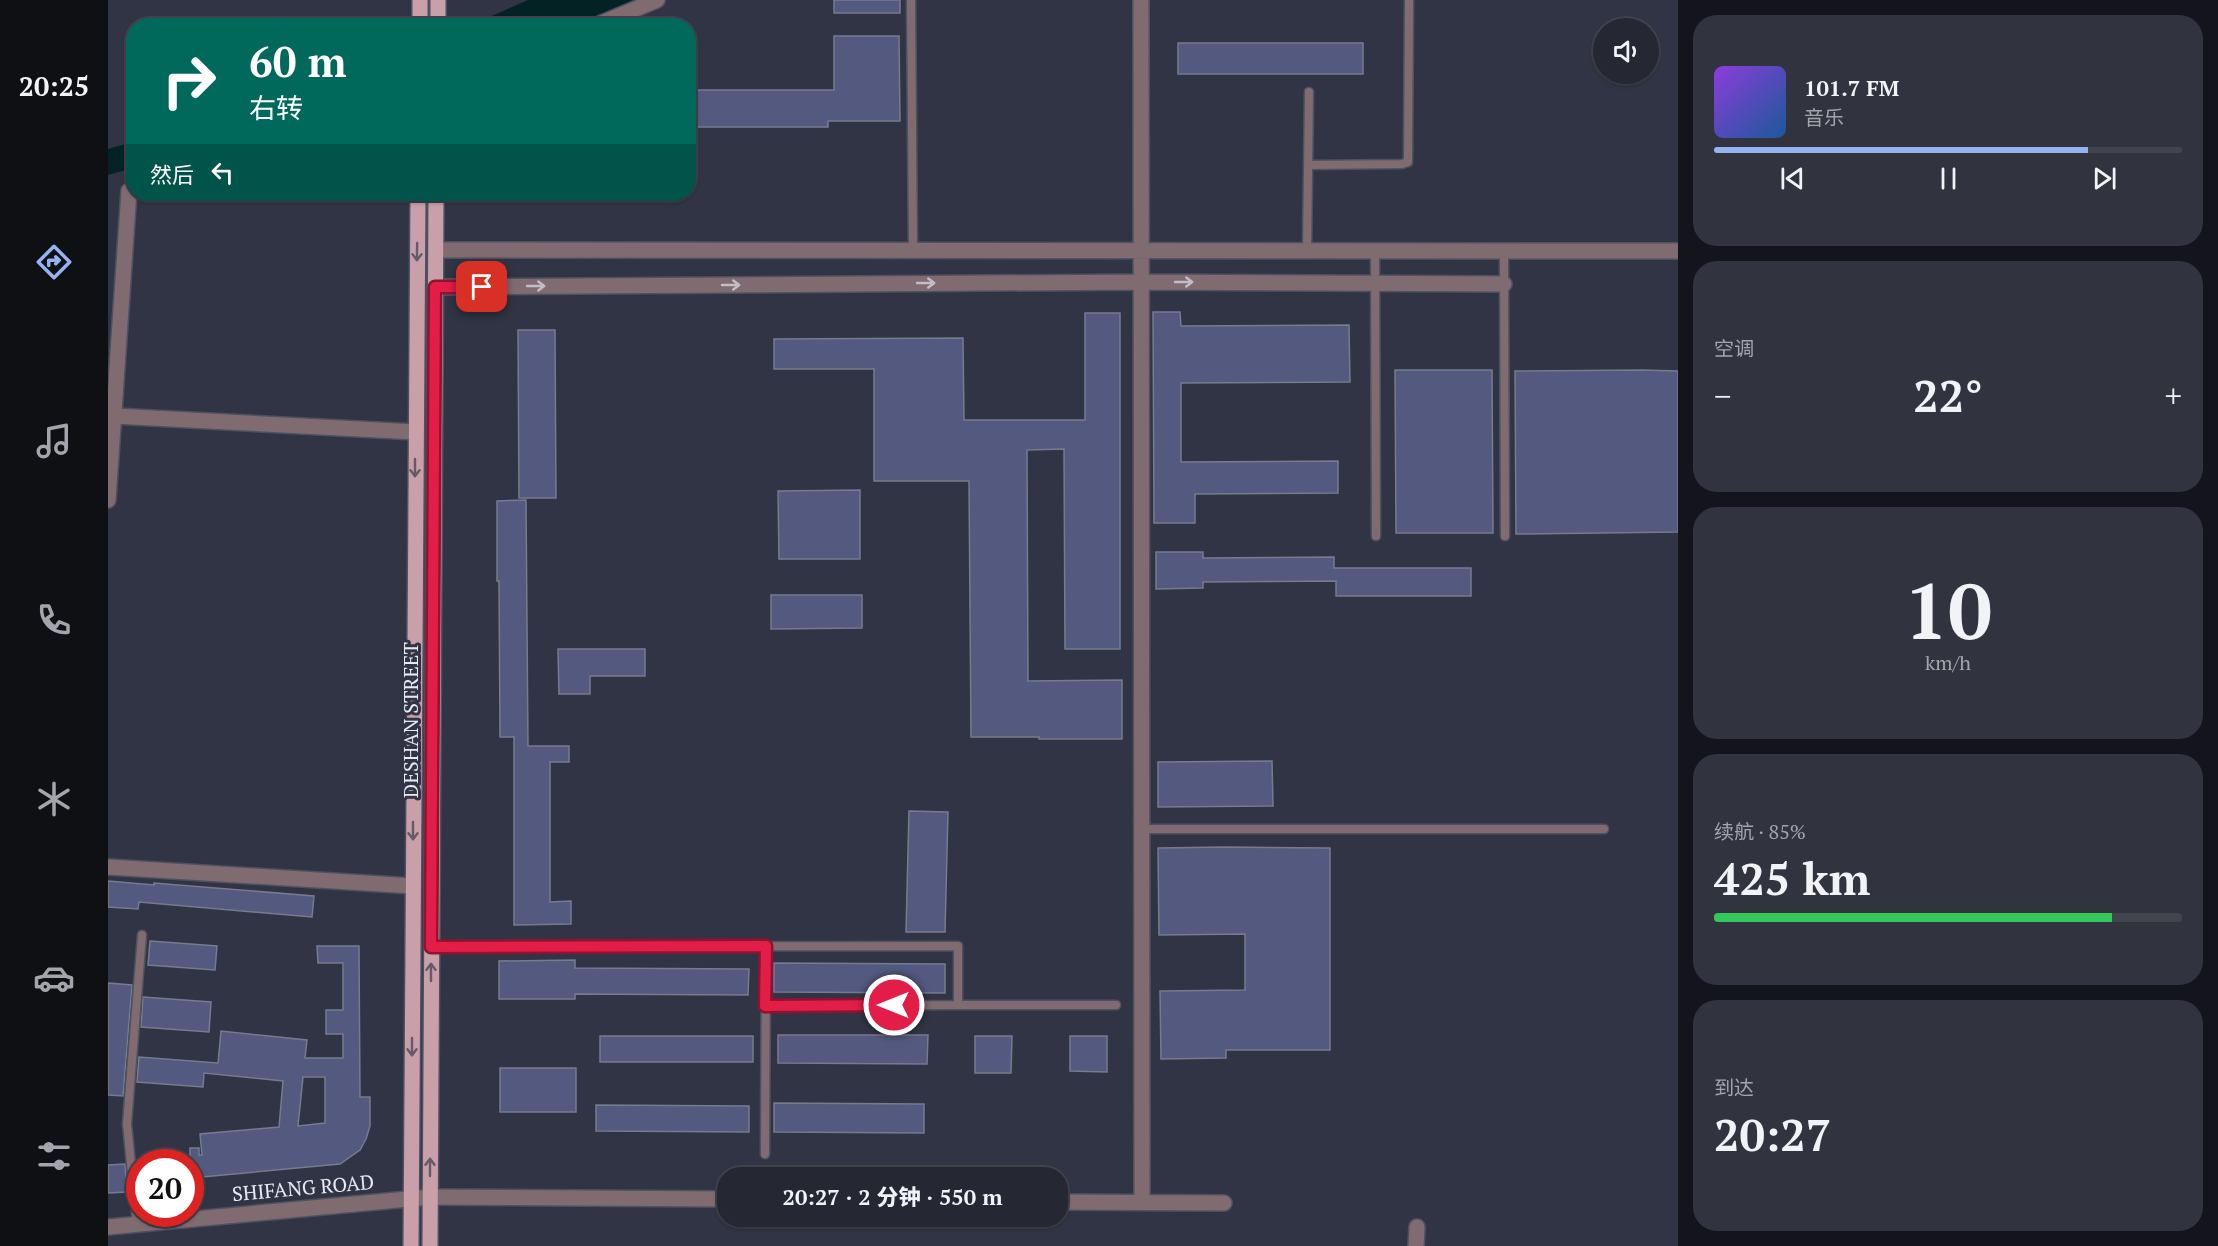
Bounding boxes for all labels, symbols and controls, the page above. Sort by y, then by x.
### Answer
map controls [1593,18,1659,84]
button: sound [1593,18,1659,84]
text: 60 m [249,33,347,89]
icon: right [150,42,228,120]
text: 20:25 [19,68,89,104]
text: 101.7 FM [1804,73,1899,102]
text: 右转 [249,90,303,126]
text: 音乐 [1804,104,1844,131]
icon: left [206,156,239,189]
text: 然后 [150,160,194,189]
icon: previous [1776,162,1809,195]
icon: pause [1932,162,1965,195]
icon: next [2088,162,2121,195]
icon: directions [33,241,75,283]
one-way arrow [411,241,423,261]
pin [456,261,507,312]
icon: arrive [465,270,498,303]
one-way arrow [1173,276,1193,288]
one-way arrow [915,278,935,289]
one-way arrow [720,279,740,291]
one-way arrow [525,280,545,292]
text: 空调 [1714,335,1754,362]
text: 22° [1913,365,1983,425]
text: − [1714,374,1732,417]
text: + [2164,374,2182,417]
icon: music [33,420,75,462]
one-way arrow [409,457,421,477]
text: 10 [1904,558,1992,661]
icon: phone [33,599,75,641]
street label: DESHAN STREET [397,642,424,798]
text: km/h [1925,649,1971,676]
icon: climate [33,778,75,820]
text: 续航 · 85% [1714,818,1806,845]
one-way arrow [407,820,419,840]
text: 425 km [1714,848,1870,908]
icon: car [33,957,75,999]
one-way arrow [425,962,437,982]
position arrow [862,973,926,1037]
one-way arrow [406,1036,418,1056]
text: 到达 [1714,1074,1754,1101]
text: 20:27 [1714,1104,1831,1164]
icon: filters [33,1135,75,1177]
speed limit sign: 20 [126,1149,204,1227]
one-way arrow [424,1157,436,1177]
street label: SHIFANG ROAD [231,1168,375,1207]
text: 20:27 · 2 分钟 · 550 m [783,1182,1002,1211]

